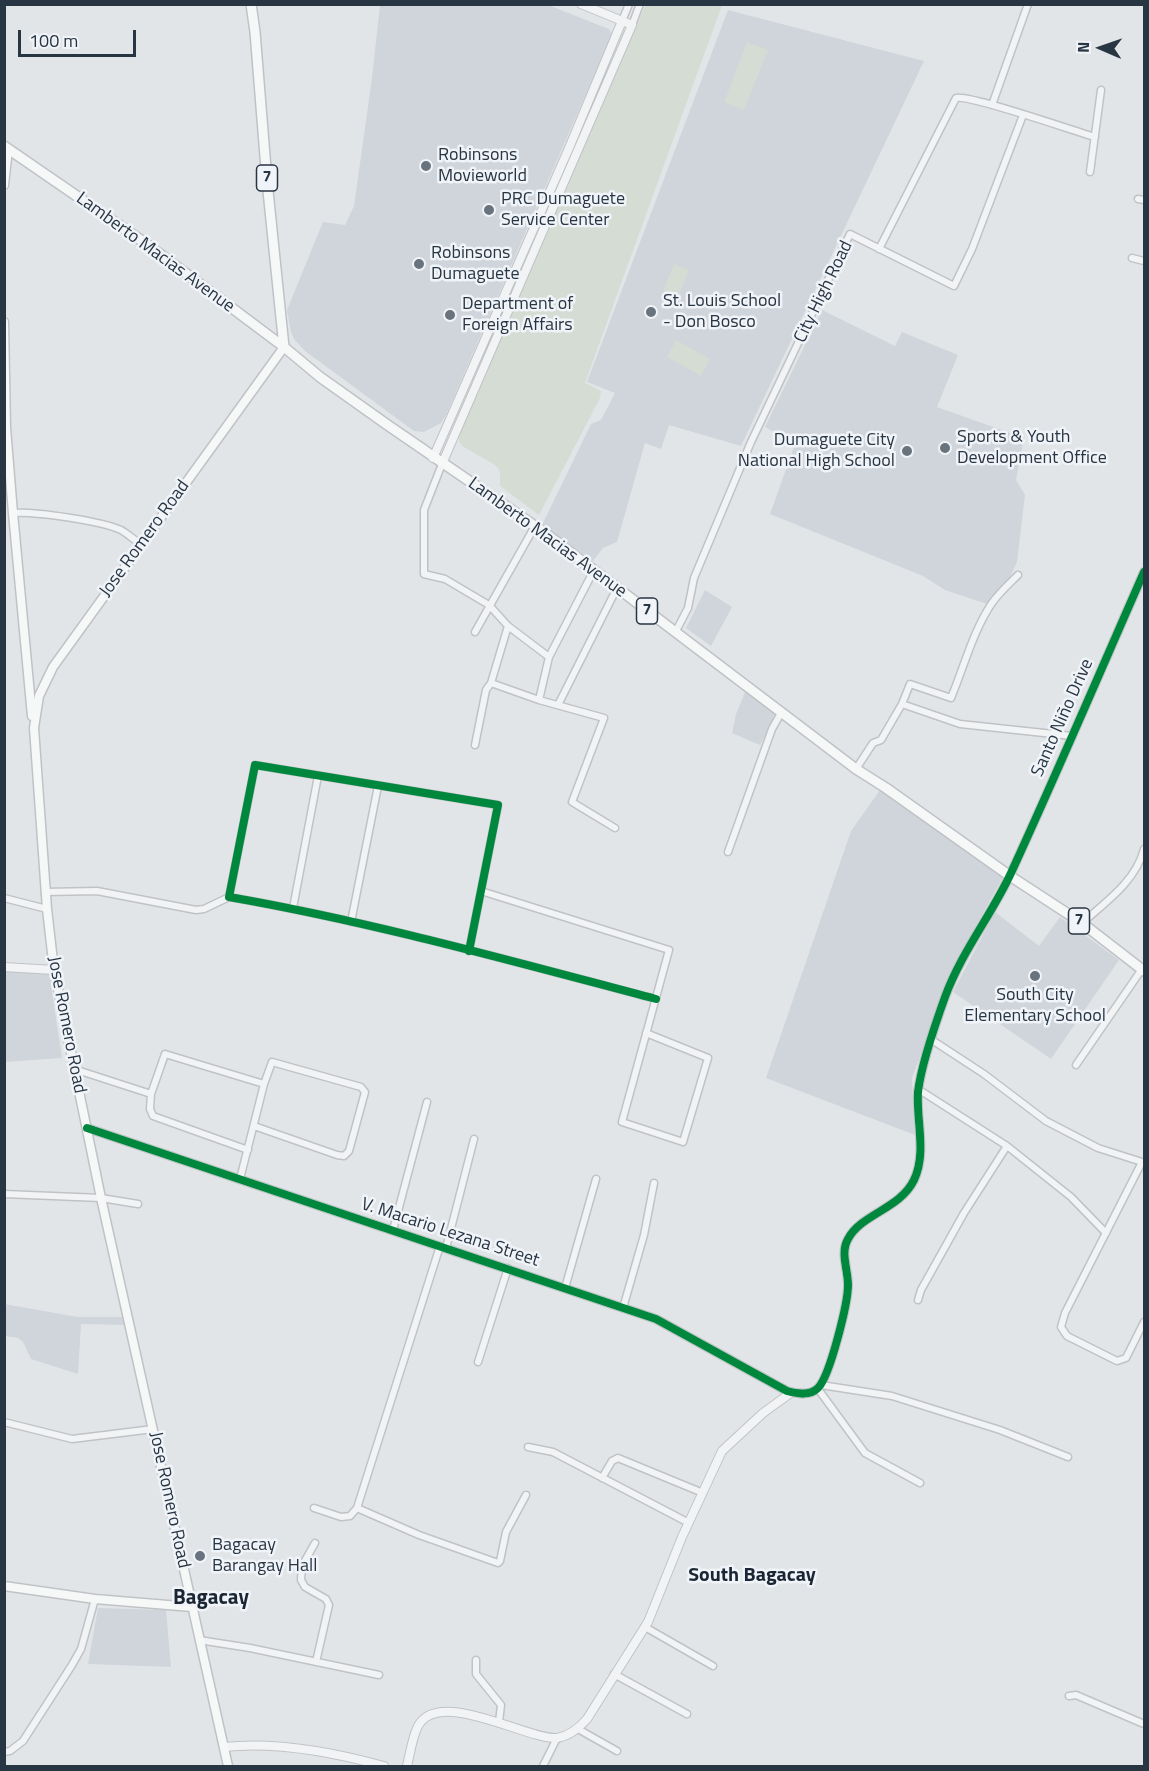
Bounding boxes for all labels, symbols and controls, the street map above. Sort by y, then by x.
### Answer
scale bar [21,18,140,56]
north arrow [1071,18,1131,78]
text: 100 m [29,27,78,54]
text: N [1071,41,1095,53]
place label: Robinsons Movieworld [438,145,527,188]
marker: Robinsons Movieworld [419,159,433,173]
road number: 7 [256,165,278,191]
street label: Lamberto Macias Avenue [71,188,239,318]
place label: PRC Dumaguete Service Center [501,189,625,232]
marker: PRC Dumaguete Service Center [482,203,496,217]
street label: City High Road [790,238,858,346]
place label: Robinsons Dumaguete [431,243,519,286]
marker: Robinsons Dumaguete [412,257,426,271]
place label: St. Louis School - Don Bosco [663,291,781,334]
place label: Department of Foreign Affairs [462,294,573,336]
marker: St. Louis School - Don Bosco [644,305,658,319]
marker: Department of Foreign Affairs [443,308,457,322]
place label: Sports & Youth Development Office [957,427,1107,470]
place label: Dumaguete City National High School [738,430,895,472]
marker: Sports & Youth Development Office [938,441,952,455]
marker: Dumaguete City National High School [900,444,914,458]
street label: Lamberto Macias Avenue [463,473,631,603]
street label: Jose Romero Road [95,476,195,602]
road number: 7 [636,598,658,624]
street label: Santo Niño Drive [1027,656,1099,780]
road number: 7 [1068,908,1090,934]
street label: Jose Romero Road [42,955,90,1095]
marker: South City Elementary School [1028,969,1042,983]
place label: South City Elementary School [964,985,1106,1028]
street label: V. Macario Lezana Street [358,1194,542,1272]
street label: Jose Romero Road [144,1430,194,1570]
place label: Bagacay Barangay Hall [212,1535,317,1578]
marker: Bagacay Barangay Hall [193,1549,207,1563]
district label: South Bagacay [688,1564,816,1588]
district label: Bagacay [173,1586,249,1612]

